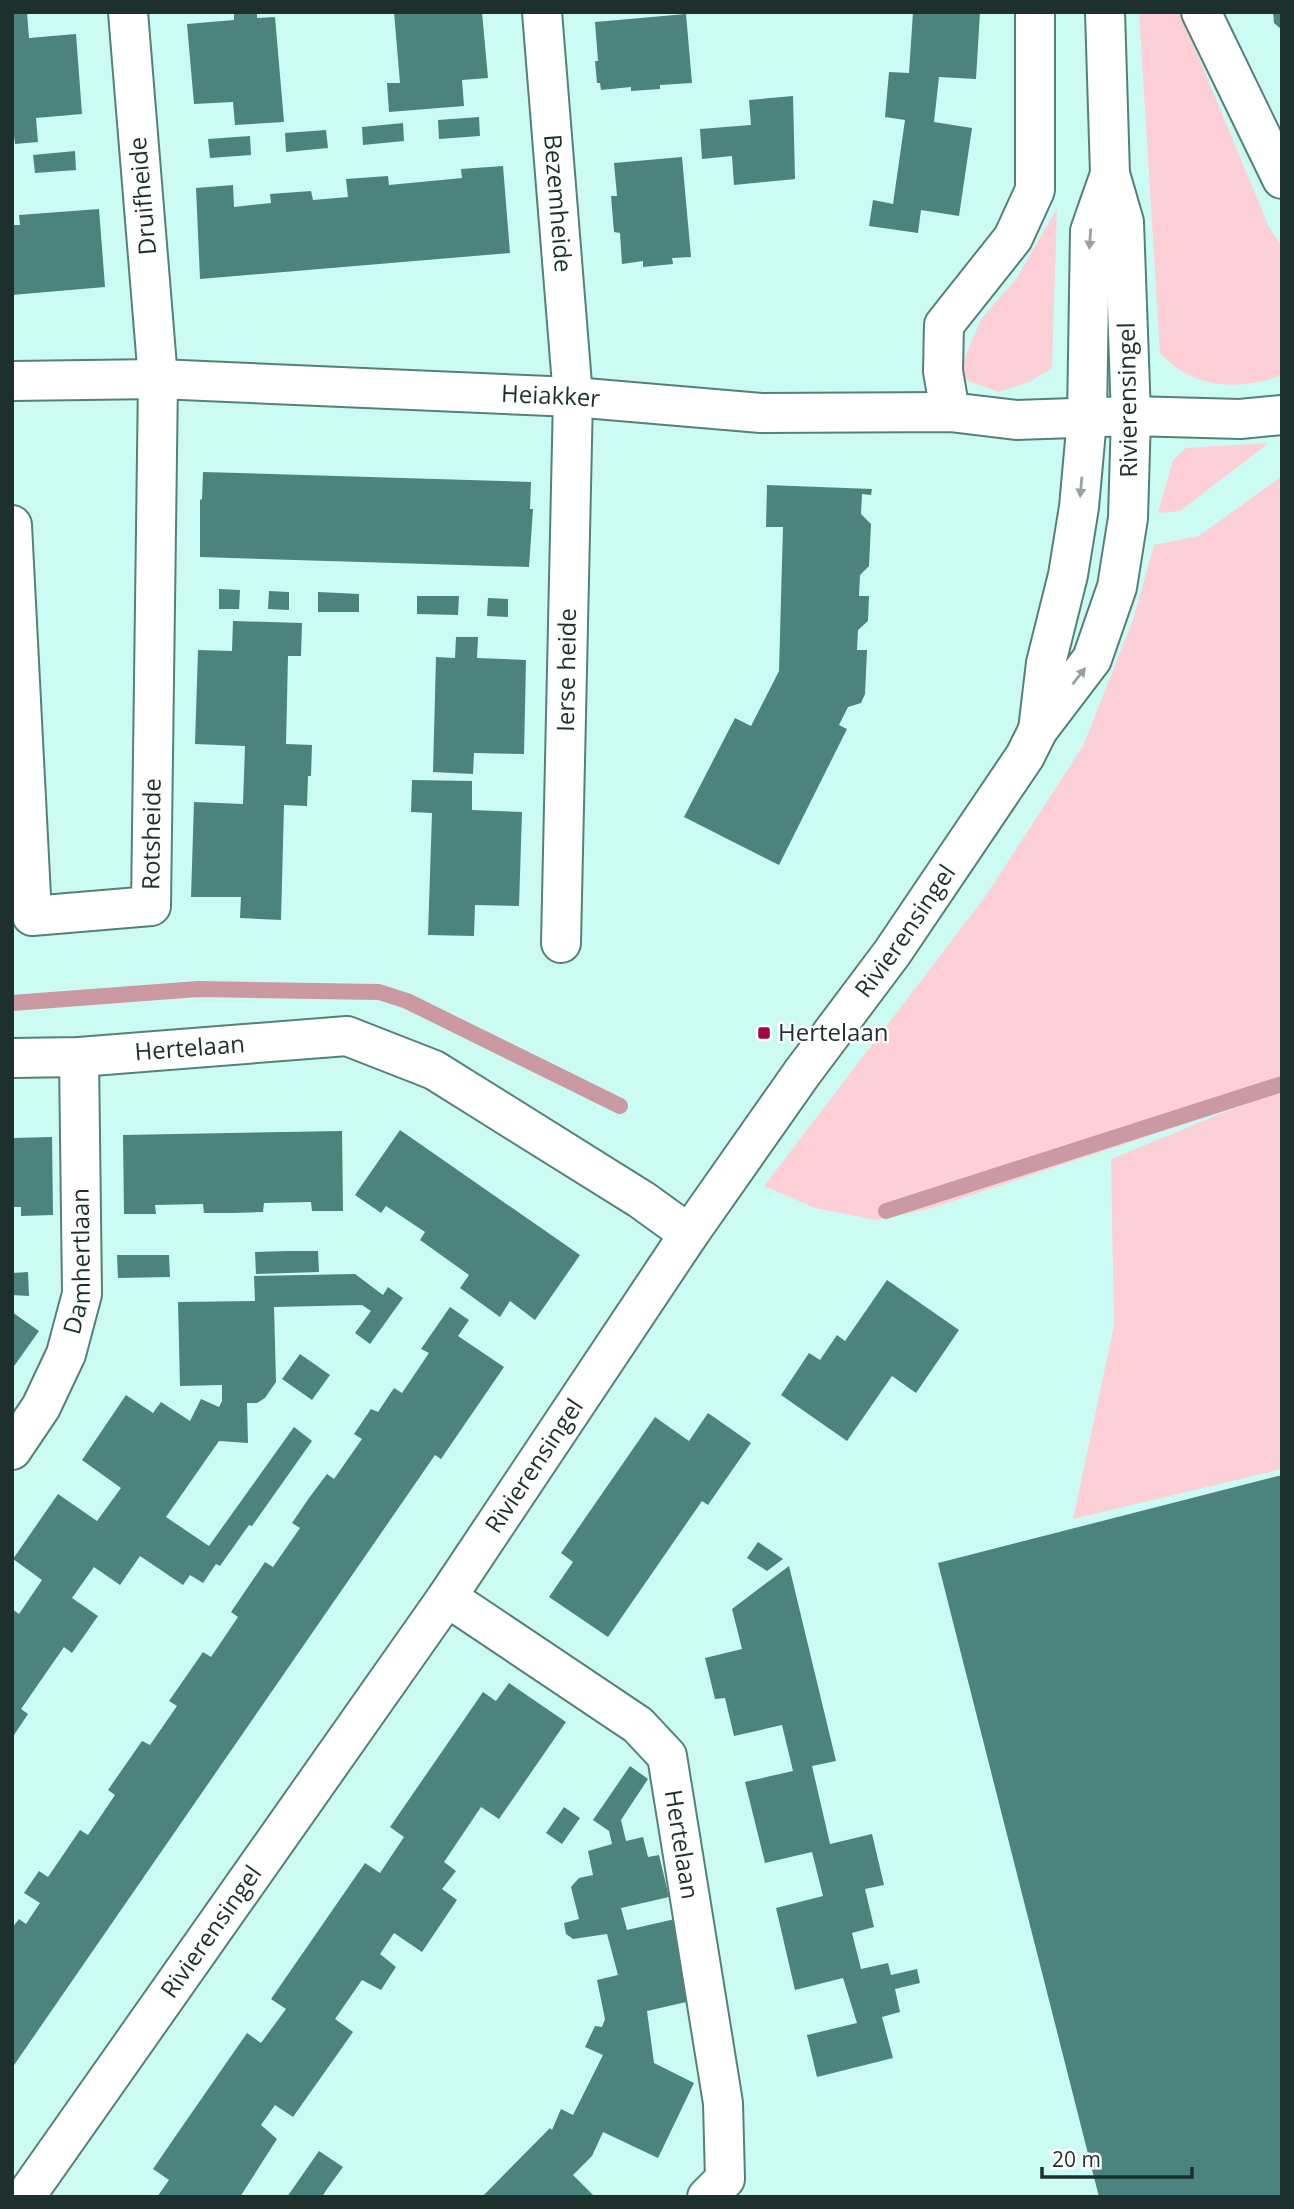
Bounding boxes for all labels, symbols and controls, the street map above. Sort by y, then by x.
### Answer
street label: Bezemheide [537,133,581,274]
street label: Druifheide [120,136,163,257]
one-way arrow [1084,228,1095,250]
street label: Rivierensingel [1109,322,1144,478]
street label: Heiakker [500,376,602,414]
one-way arrow [1075,477,1086,499]
street label: Ierse heide [548,608,583,732]
one-way arrow [1072,667,1086,685]
street label: Rotsheide [133,778,168,890]
street label: Rivierensingel [846,857,962,1004]
place label: Hertelaan [778,1015,888,1048]
marker: Hertelaan [756,1025,772,1041]
street label: Hertelaan [133,1026,246,1068]
street label: Damhertlaan [54,1188,97,1338]
street label: Rivierensingel [476,1391,590,1539]
street label: Hertelaan [658,1787,708,1901]
street label: Rivierensingel [152,1858,268,2004]
scale bar [1042,2136,1192,2180]
text: 20 m [1052,2145,1101,2173]

